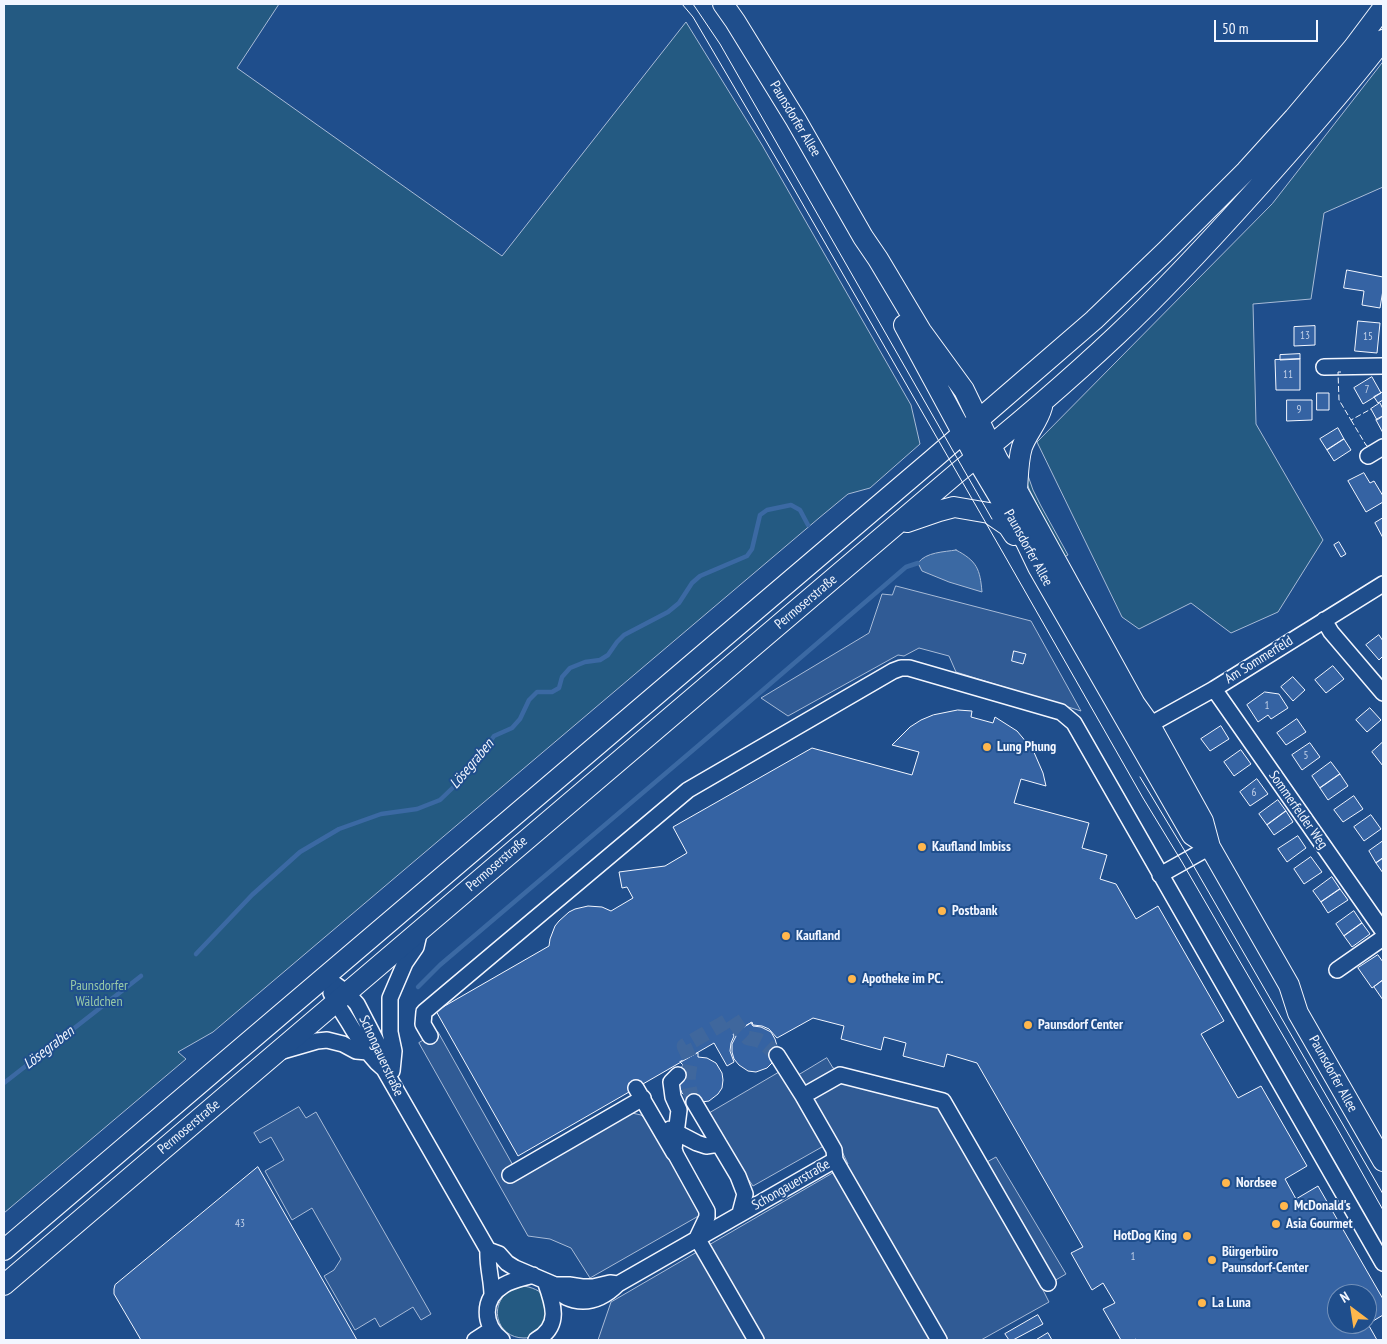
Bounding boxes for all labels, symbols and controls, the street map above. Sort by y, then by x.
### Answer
scale bar [1217,10,1321,42]
text: 50 m [1222,19,1248,38]
street label: Paunsdorfer Allee [766,78,824,160]
house number: 13 [1300,329,1310,343]
house number: 15 [1363,330,1373,344]
house number: 11 [1283,368,1293,382]
house number: 7 [1365,383,1369,397]
house number: 9 [1297,403,1301,417]
street label: Paunsdorfer Allee [1000,507,1056,589]
street label: Permoserstraße [772,571,840,633]
street label: Am Sommerfeld [1222,632,1296,688]
house number: 1 [1265,699,1269,713]
water label: Lösegraben [446,736,498,792]
place label: Lung Phung [997,739,1056,755]
marker: Lung Phung [981,741,993,753]
house number: 5 [1304,749,1308,763]
street label: Sommerfelder Weg [1265,768,1331,852]
house number: 6 [1252,786,1256,800]
street label: Permoserstraße [463,833,531,895]
place label: Kaufland Imbiss [932,839,1011,855]
marker: Kaufland Imbiss [916,841,928,853]
place label: Postbank [952,903,997,919]
marker: Postbank [936,905,948,917]
place label: Kaufland [796,928,840,944]
marker: Kaufland [780,930,792,942]
place label: Apotheke im PC. [862,971,944,987]
marker: Apotheke im PC. [846,973,858,985]
park label: Paunsdorfer Wäldchen [70,978,128,1010]
street label: Schongauerstraße [355,1013,407,1099]
place label: Paunsdorf Center [1038,1017,1123,1033]
marker: Paunsdorf Center [1022,1019,1034,1031]
water label: Lösegraben [20,1023,78,1073]
street label: Paunsdorfer Allee [1305,1033,1361,1115]
street label: Permoserstraße [155,1096,223,1158]
street label: Schongauerstraße [749,1156,833,1214]
place label: Nordsee [1236,1175,1277,1191]
marker: Nordsee [1220,1177,1232,1189]
place label: McDonald's [1294,1198,1351,1214]
marker: McDonald's [1278,1200,1290,1212]
place label: Asia Gourmet [1286,1216,1353,1232]
house number: 43 [235,1217,245,1231]
marker: Asia Gourmet [1270,1218,1282,1230]
place label: HotDog King [1114,1228,1177,1244]
marker: HotDog King [1181,1230,1193,1242]
place label: Bürgerbüro Paunsdorf-Center [1222,1244,1308,1276]
house number: 1 [1131,1250,1135,1264]
marker: Bürgerbüro Paunsdorf-Center [1206,1254,1218,1266]
north arrow [1327,1284,1377,1334]
text: N [1337,1287,1353,1307]
place label: La Luna [1212,1295,1251,1311]
marker: La Luna [1196,1297,1208,1309]

